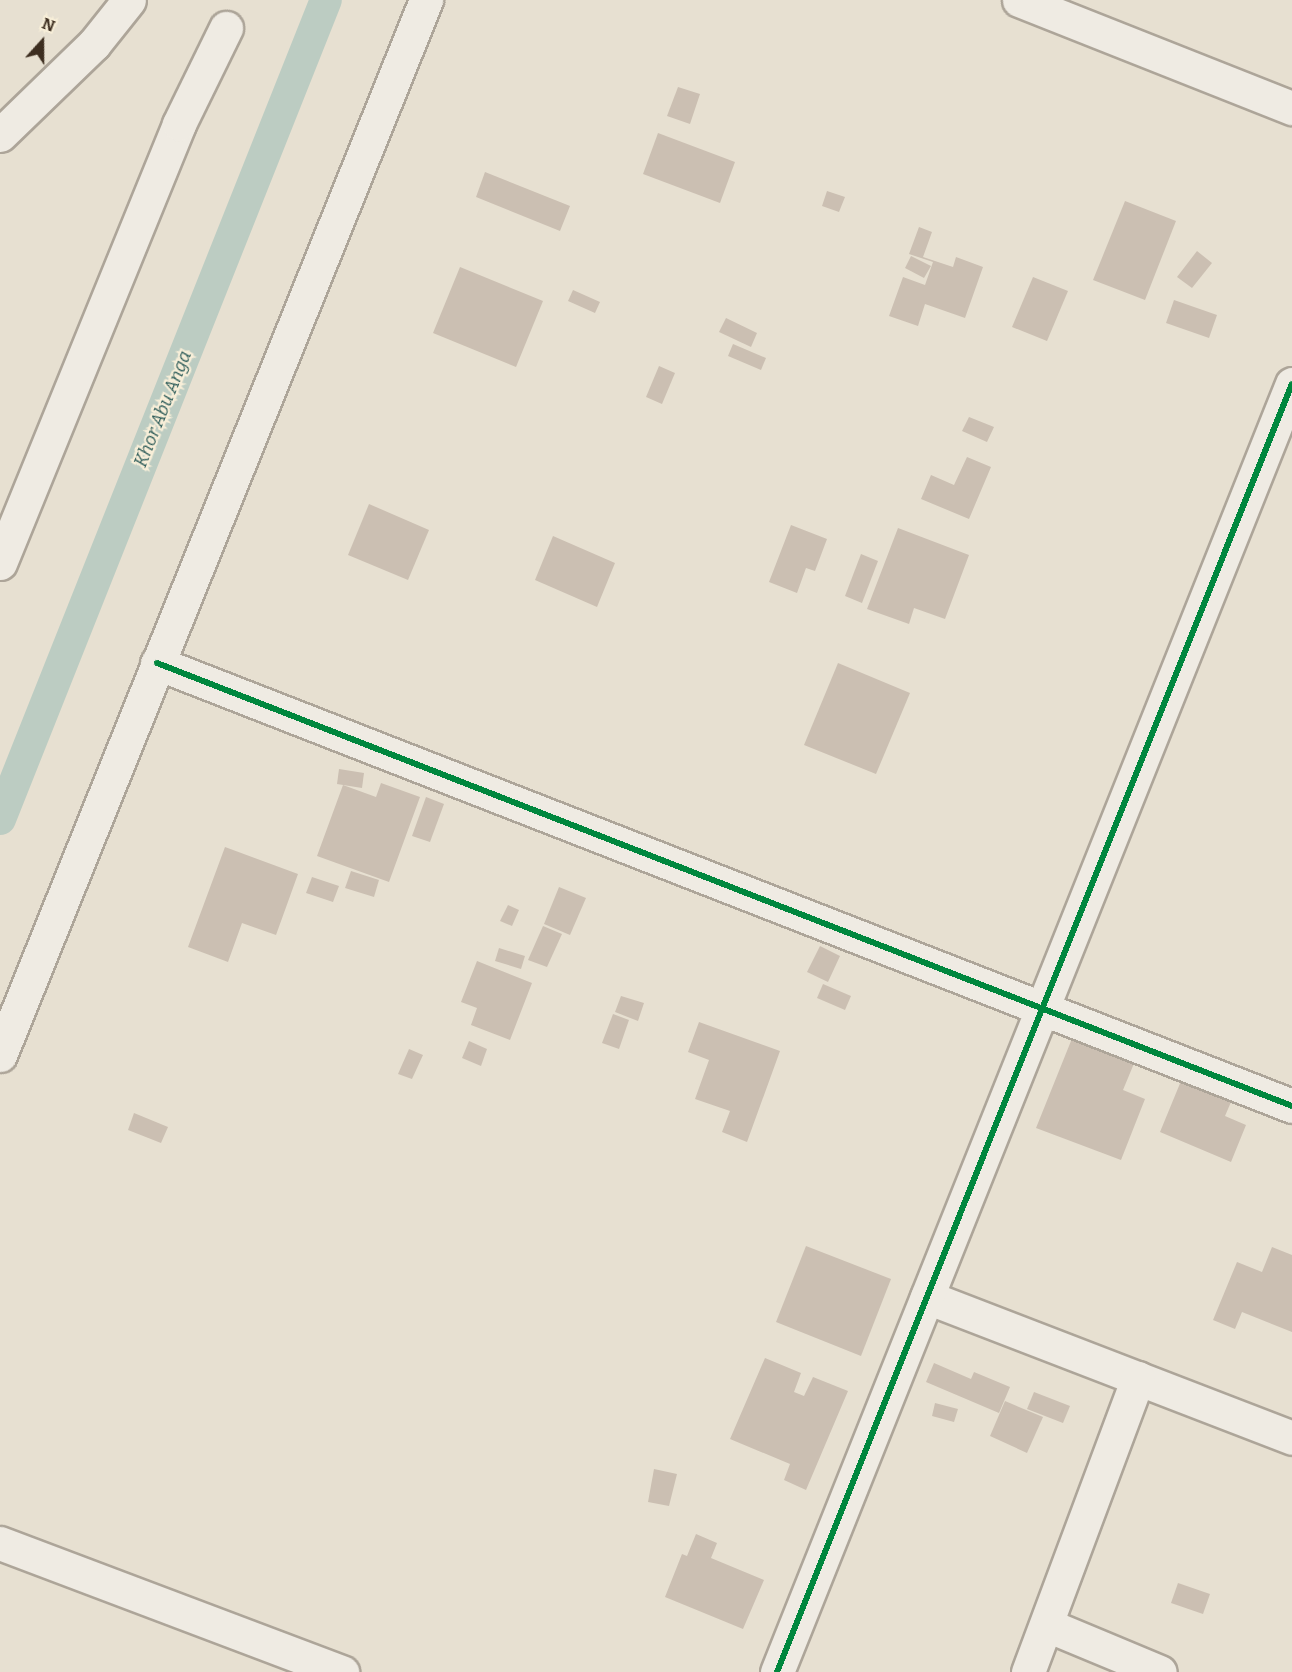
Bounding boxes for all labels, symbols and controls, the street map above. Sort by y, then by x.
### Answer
north arrow [12,12,72,72]
text: N [39,14,58,36]
water label: Khor Abu Anga [130,348,196,470]

